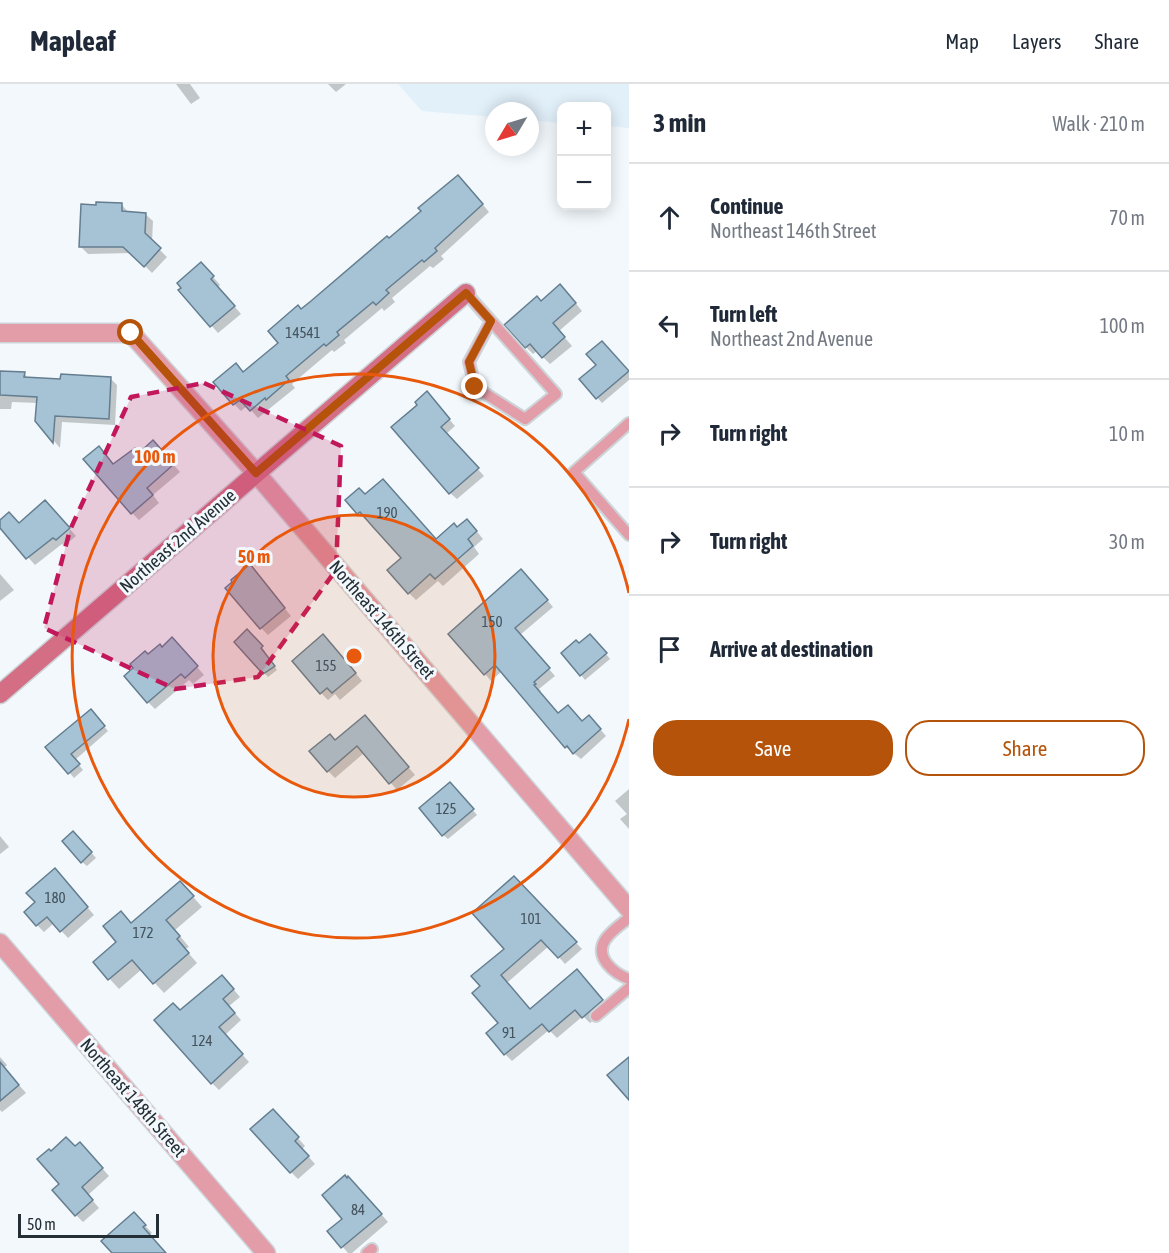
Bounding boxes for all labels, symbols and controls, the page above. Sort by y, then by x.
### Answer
text: Mapleaf [30,25,116,57]
text: Map [945,29,979,53]
text: Layers [1012,29,1062,53]
text: Share [1095,29,1139,53]
north arrow [485,102,539,156]
map controls [557,102,611,210]
button: + [557,102,611,156]
text: 3 min [653,108,706,138]
text: Walk · 210 m [1053,112,1145,135]
button: − [557,156,611,210]
text: Continue [710,193,784,219]
icon: ahead [653,201,686,234]
text: 70 m [1109,206,1145,229]
text: Northeast 146th Street [710,219,877,242]
text: Turn left [710,301,777,327]
icon: left [653,309,686,342]
text: 100 m [1100,314,1145,337]
route start [117,319,143,345]
house number: 14541 [285,324,321,341]
text: Northeast 2nd Avenue [710,327,873,350]
route end [461,373,487,399]
icon: right [653,417,686,450]
text: Turn right [710,420,787,446]
text: 10 m [1109,422,1145,445]
text: 100 m [135,446,175,467]
street label: Northeast 2nd Avenue [115,485,240,597]
house number: 190 [376,504,398,521]
icon: right [653,525,686,558]
text: Turn right [710,528,787,554]
text: 30 m [1109,530,1145,553]
text: 50 m [238,546,270,567]
street label: Northeast 146th Street [325,556,439,683]
house number: 150 [481,613,503,630]
icon: arrive [653,633,686,666]
text: Arrive at destination [710,636,873,662]
centre of rings [344,646,364,666]
house number: 155 [315,657,337,674]
button: Save [653,720,893,776]
button: Share [905,720,1145,776]
house number: 125 [435,800,457,817]
house number: 180 [44,889,66,906]
house number: 101 [520,910,542,927]
house number: 172 [132,924,154,941]
house number: 91 [502,1024,516,1041]
house number: 124 [191,1032,213,1049]
street label: Northeast 148th Street [76,1034,190,1161]
house number: 84 [351,1201,365,1218]
scale bar [18,1211,159,1238]
text: 50 m [27,1215,56,1233]

